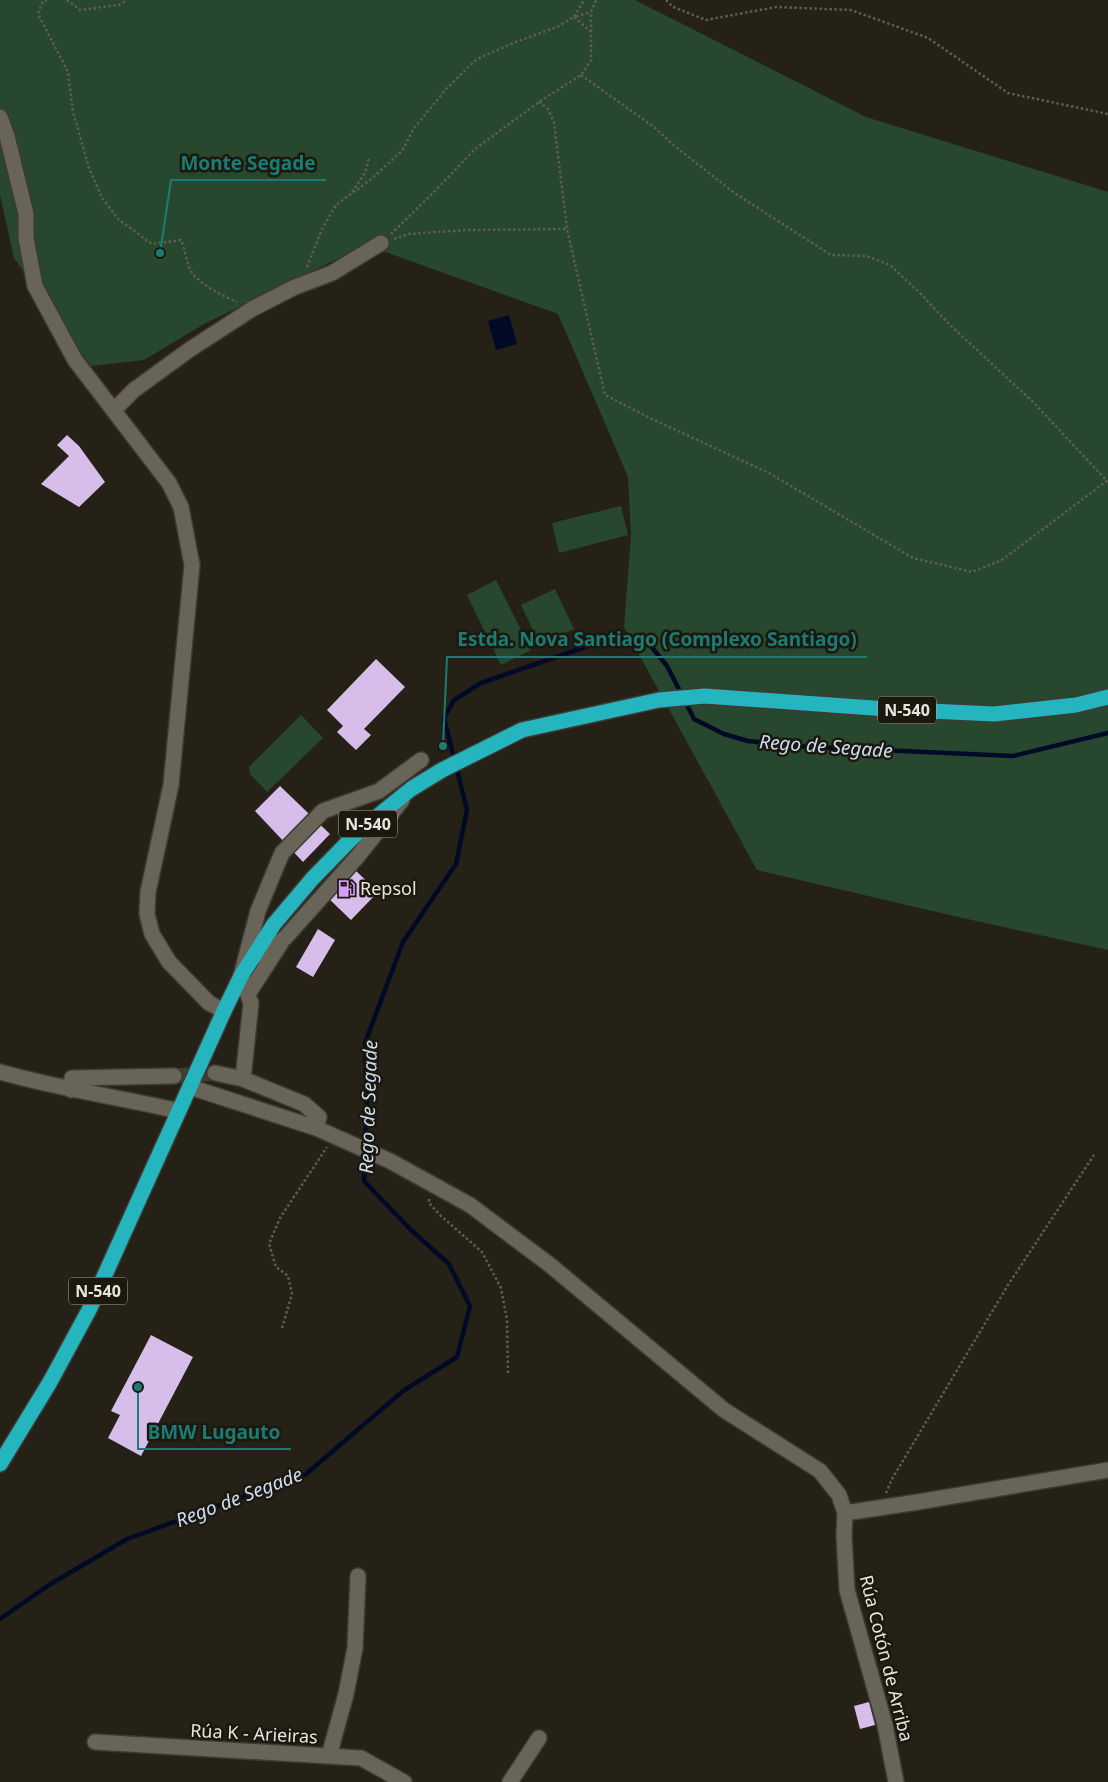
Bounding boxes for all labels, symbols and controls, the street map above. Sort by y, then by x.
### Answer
callout: Monte Segade [171,146,326,180]
text: Monte Segade [180,150,316,176]
callout: Estda. Nova Santiago (Complexo Santiago) [447,623,867,657]
text: Estda. Nova Santiago (Complexo Santiago) [457,626,857,652]
road number: N-540 [878,696,936,724]
water label: Rego de Segade [758,728,894,764]
road number: N-540 [339,811,397,838]
place label: Repsol [360,876,417,900]
fuel station icon: Repsol [336,878,356,898]
water label: Rego de Segade [353,1040,383,1174]
road number: N-540 [69,1278,127,1304]
callout: BMW Lugauto [138,1415,291,1449]
text: BMW Lugauto [148,1419,280,1445]
water label: Rego de Segade [172,1461,306,1533]
street label: Rúa Cotón de Arriba [855,1572,919,1744]
street label: Rúa K - Arieiras [190,1718,318,1748]

